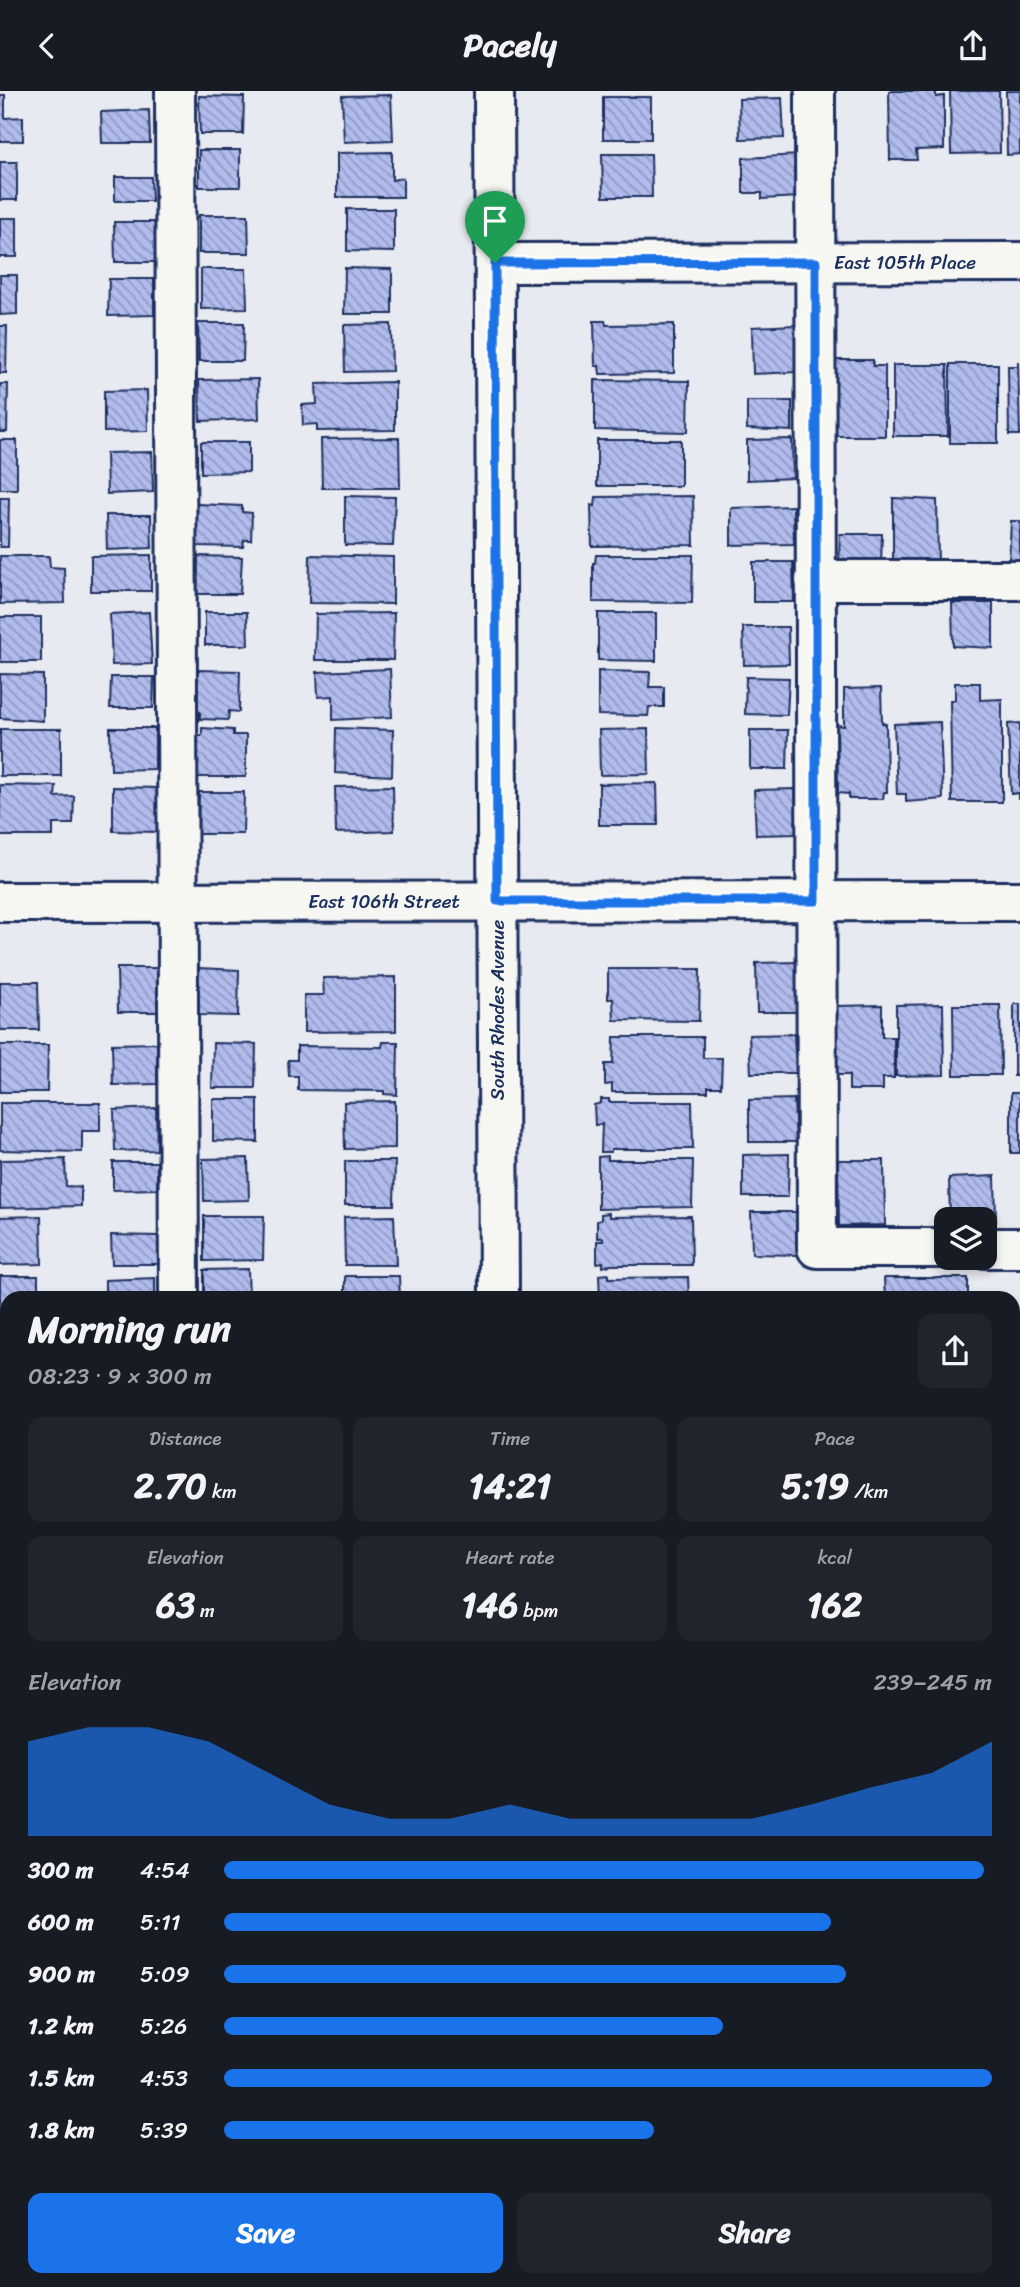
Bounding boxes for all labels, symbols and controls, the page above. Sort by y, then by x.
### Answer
text: Pacely [463,17,557,74]
icon: back [28,27,66,65]
icon: share [954,27,992,65]
pin [465,191,525,263]
icon: arrive [476,202,514,240]
street label: East 105th Place [834,246,976,279]
street label: East 106th Street [308,885,460,918]
street label: South Rhodes Avenue [481,919,514,1100]
map controls [934,1207,997,1270]
button: layers [934,1207,997,1270]
text: Morning run [28,1296,231,1363]
button: share [918,1314,992,1388]
text: 08:23 · 9 × 300 m [28,1356,212,1397]
text: Distance [149,1422,221,1455]
text: Time [490,1422,530,1455]
text: Pace [814,1422,855,1455]
text: 2.70 [134,1455,207,1517]
text: 14:21 [469,1455,551,1517]
text: 5:19 [781,1455,849,1517]
text: km [207,1475,237,1508]
text: /km [849,1475,888,1508]
text: Elevation [147,1541,224,1574]
text: Heart rate [465,1541,555,1574]
text: kcal [817,1541,852,1574]
text: 63 [156,1574,195,1636]
text: 146 [462,1574,518,1636]
text: 162 [807,1574,862,1636]
text: m [195,1594,215,1627]
text: bpm [518,1594,558,1627]
text: Elevation [28,1662,121,1703]
text: 239–245 m [874,1662,992,1703]
text: 300 m [28,1850,93,1891]
text: 4:54 [140,1850,190,1891]
text: 600 m [28,1902,94,1943]
text: 5:11 [140,1902,181,1943]
text: 900 m [28,1954,95,1995]
text: 5:09 [140,1954,190,1995]
text: 1.2 km [28,2006,94,2047]
text: 5:26 [140,2006,187,2047]
text: 1.5 km [28,2058,95,2099]
text: 4:53 [140,2058,188,2099]
text: 1.8 km [28,2110,95,2151]
text: 5:39 [140,2110,188,2151]
button: Save [28,2193,503,2273]
button: Share [517,2193,992,2273]

